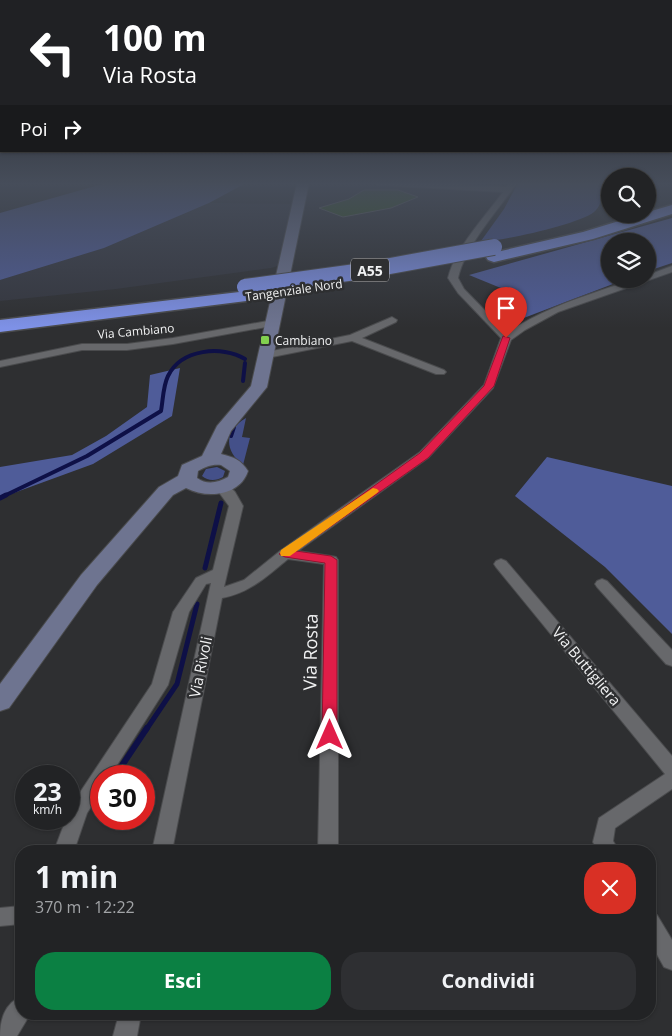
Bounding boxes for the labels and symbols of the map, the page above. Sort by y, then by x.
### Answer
road number: A55 [351,258,389,282]
street label: Tangenziale Nord [244,275,344,305]
pin [485,287,527,338]
street label: Via Cambiano [97,319,175,343]
place label: Cambiano [275,332,332,349]
marker: Cambiano [259,334,271,346]
street label: Via Rosta [297,613,323,691]
street label: Via Buttigliera [548,622,626,710]
street label: Via Rivoli [184,635,216,699]
position arrow [303,708,355,760]
speed limit sign: 30 [90,765,155,830]

